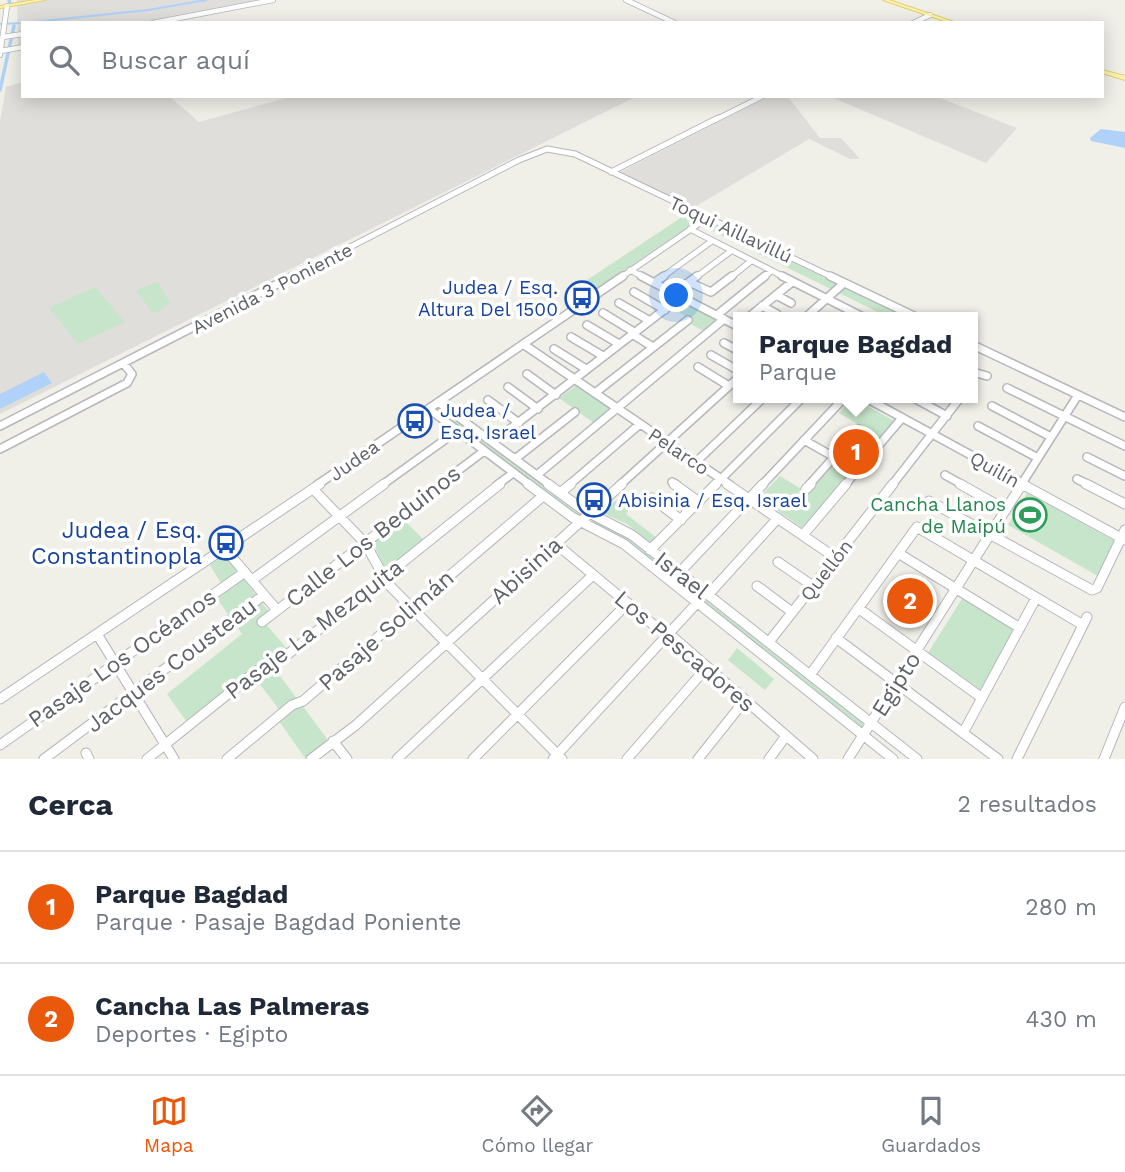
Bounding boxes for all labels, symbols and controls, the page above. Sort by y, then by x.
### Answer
search box [21,21,1104,98]
icon: search [45,41,83,79]
text: Buscar aquí [101,45,250,75]
street label: Toqui Aillavillú [666,191,796,268]
street label: Avenida 3 Poniente [188,238,356,339]
place label: Judea / Esq. Altura Del 1500 [418,276,558,321]
your location [659,278,693,312]
bus stop icon: Judea / Esq. Altura Del 1500 [563,279,601,317]
popup [733,312,978,403]
text: Parque Bagdad [759,329,952,359]
text: Parque [759,359,837,386]
place label: Judea / Esq. Israel [440,399,536,444]
bus stop icon: Judea / Esq. Israel [396,402,434,440]
street label: Pelarco [644,423,714,480]
pin: 1 [833,426,879,478]
street label: Judea [325,435,384,486]
street label: Quilín [966,446,1024,492]
street label: Calle Los Beduinos [281,460,466,613]
bus stop icon: Abisinia / Esq. Israel [575,481,613,519]
place label: Abisinia / Esq. Israel [618,489,807,512]
place label: Cancha Llanos de Maipú [870,493,1006,538]
sports icon: Cancha Llanos de Maipú [1011,496,1049,534]
place label: Judea / Esq. Constantinopla [31,517,202,570]
bus stop icon: Judea / Esq. Constantinopla [207,524,245,562]
street label: Abisinia [485,531,568,610]
street label: Quellón [795,535,858,606]
street label: Israel [649,546,714,605]
street label: Pasaje La Mezquita [220,554,409,705]
street label: Pasaje Solimán [313,564,459,696]
pin: 2 [887,575,933,627]
street label: Pasaje Los Océanos [23,583,221,733]
street label: Los Pescadores [609,585,760,718]
street label: Jacques Cousteau [81,593,262,738]
street label: Egipto [866,647,927,721]
text: Cerca [28,787,113,822]
text: 2 resultados [958,791,1097,818]
text: Parque Bagdad [95,879,288,909]
text: 1 [46,894,56,921]
text: 280 m [1025,894,1097,921]
text: Parque · Pasaje Bagdad Poniente [95,909,461,936]
text: Cancha Las Palmeras [95,991,369,1021]
text: 2 [44,1006,58,1033]
text: 430 m [1025,1006,1097,1033]
text: Deportes · Egipto [95,1021,288,1048]
tab: Mapa [144,1092,194,1157]
tab: Cómo llegar [482,1092,593,1157]
tab: Guardados [881,1092,981,1157]

